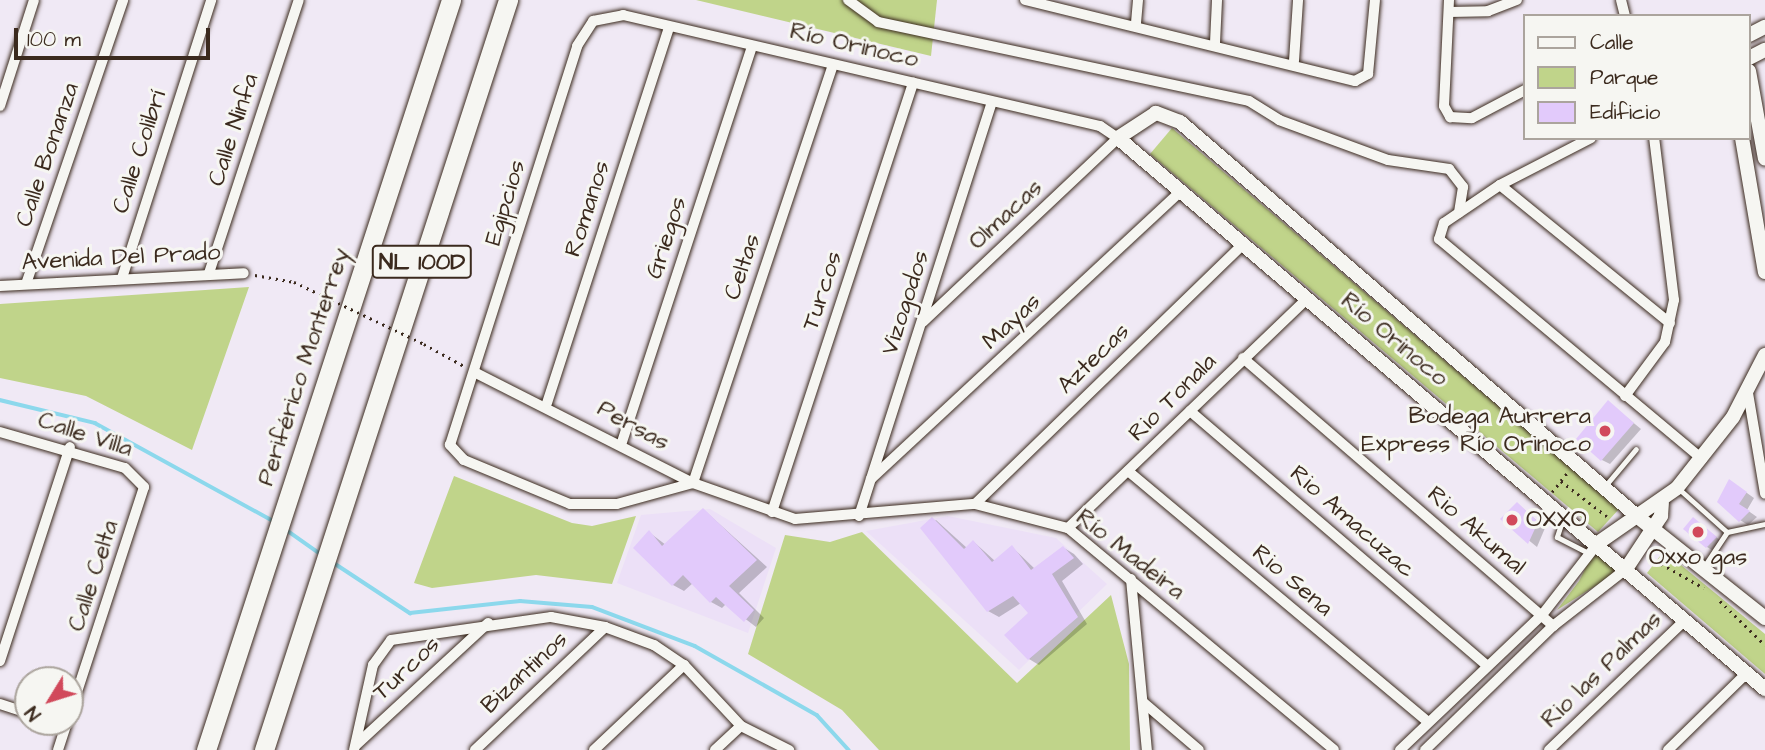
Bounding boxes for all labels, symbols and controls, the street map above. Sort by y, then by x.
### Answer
scale bar [18,14,214,58]
legend [1524,14,1751,140]
street label: Río Orinoco [787,17,921,75]
text: 100 m [27,25,81,54]
text: Calle [1590,28,1634,57]
text: Parque [1590,63,1658,92]
street label: Calle Ninfa [202,70,266,190]
street label: Calle Bonanza [10,79,86,231]
street label: Calle Colibrí [107,87,173,217]
text: Edificio [1590,98,1660,127]
street label: Egipcios [479,157,533,249]
street label: Romanos [559,157,617,261]
street label: Olmacas [963,174,1049,256]
street label: Griegos [640,193,694,283]
street label: Celtas [718,230,768,304]
street label: Avenida Del Prado [21,238,221,278]
road number: NL 100D [371,243,473,282]
street label: Periférico Monterrey [252,245,356,489]
street label: Vizogodos [876,247,936,359]
street label: Turcos [797,248,849,334]
street label: Río Orinoco [1335,287,1453,393]
street label: Mayas [977,288,1047,356]
street label: Aztecas [1052,318,1136,400]
street label: Rio Tonala [1123,348,1223,448]
street label: Persas [592,395,674,457]
place label: Bodega Aurrera Express Río Orinoco [1361,403,1591,459]
street label: Calle Villa [34,406,136,464]
marker: Bodega Aurrera Express Río Orinoco [1597,423,1613,439]
street label: Rio Amacuzac [1283,460,1421,584]
street label: Rio Akumal [1421,480,1531,582]
street label: Río Madeira [1070,504,1190,606]
place label: OXXO [1526,506,1587,534]
marker: OXXO [1504,512,1520,528]
street label: Calle Celta [63,517,125,635]
marker: Oxxo gas [1690,524,1706,540]
street label: Rio Sena [1246,539,1338,623]
place label: Oxxo gas [1649,544,1747,572]
street label: Rio las Palmas [1536,606,1668,734]
street label: Bizantinos [476,626,574,720]
street label: Turcos [368,631,446,707]
north arrow [14,666,84,736]
text: N [19,700,48,726]

